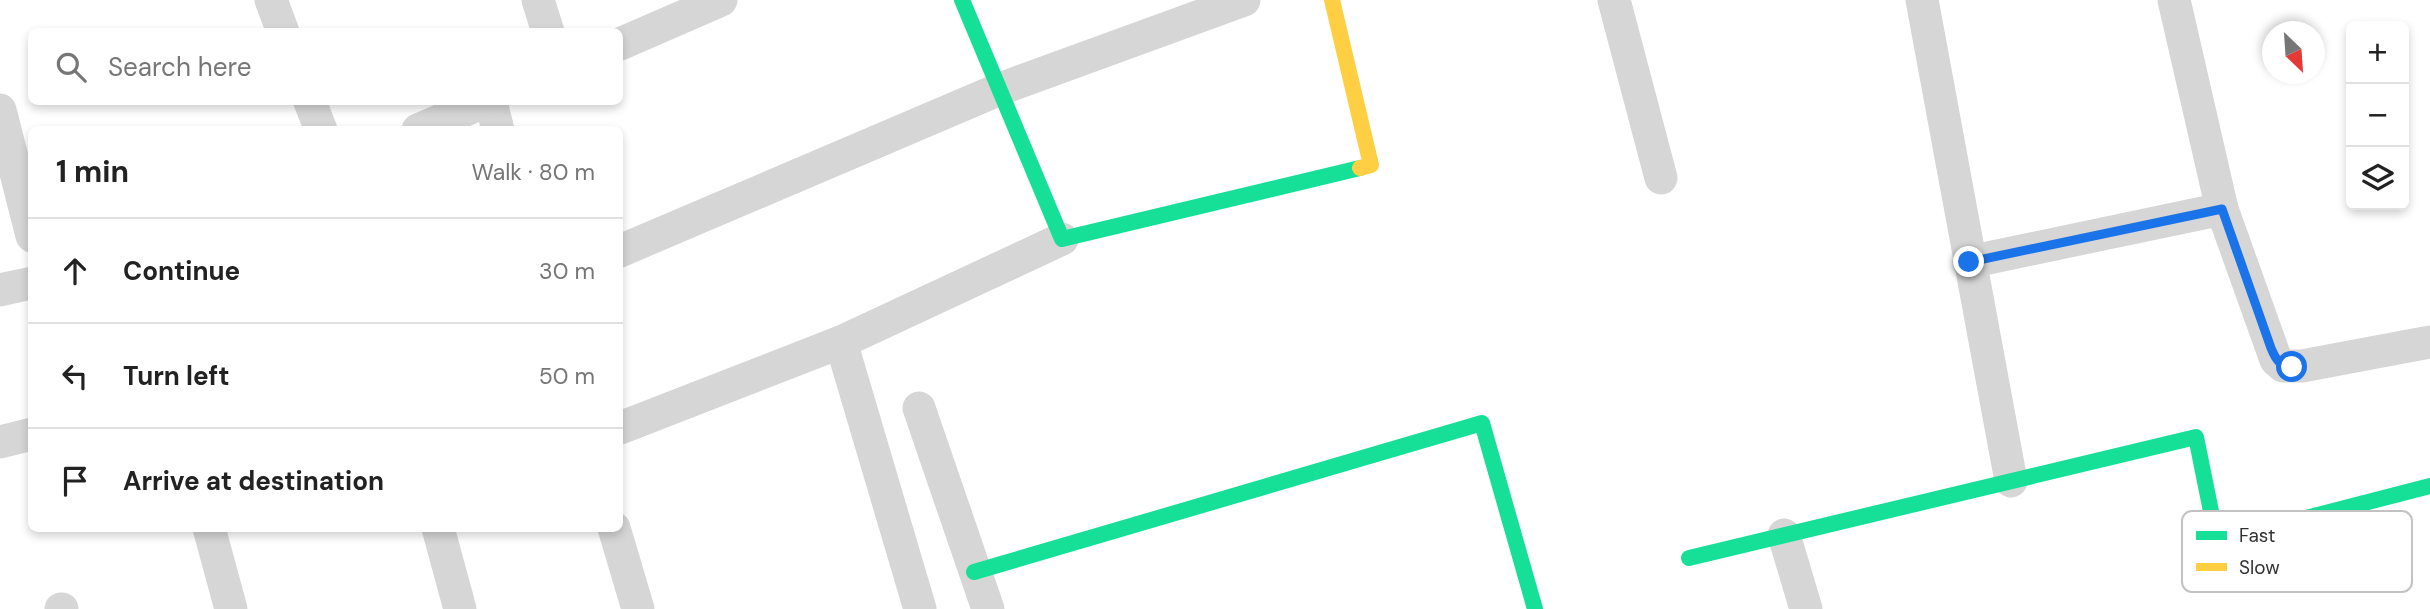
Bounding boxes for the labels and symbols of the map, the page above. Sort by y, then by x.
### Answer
north arrow [2262,21,2325,84]
route end [1953,246,1984,277]
route start [2276,351,2307,382]
legend [2182,511,2412,592]
text: Fast [2239,523,2275,548]
text: Slow [2239,555,2280,580]

